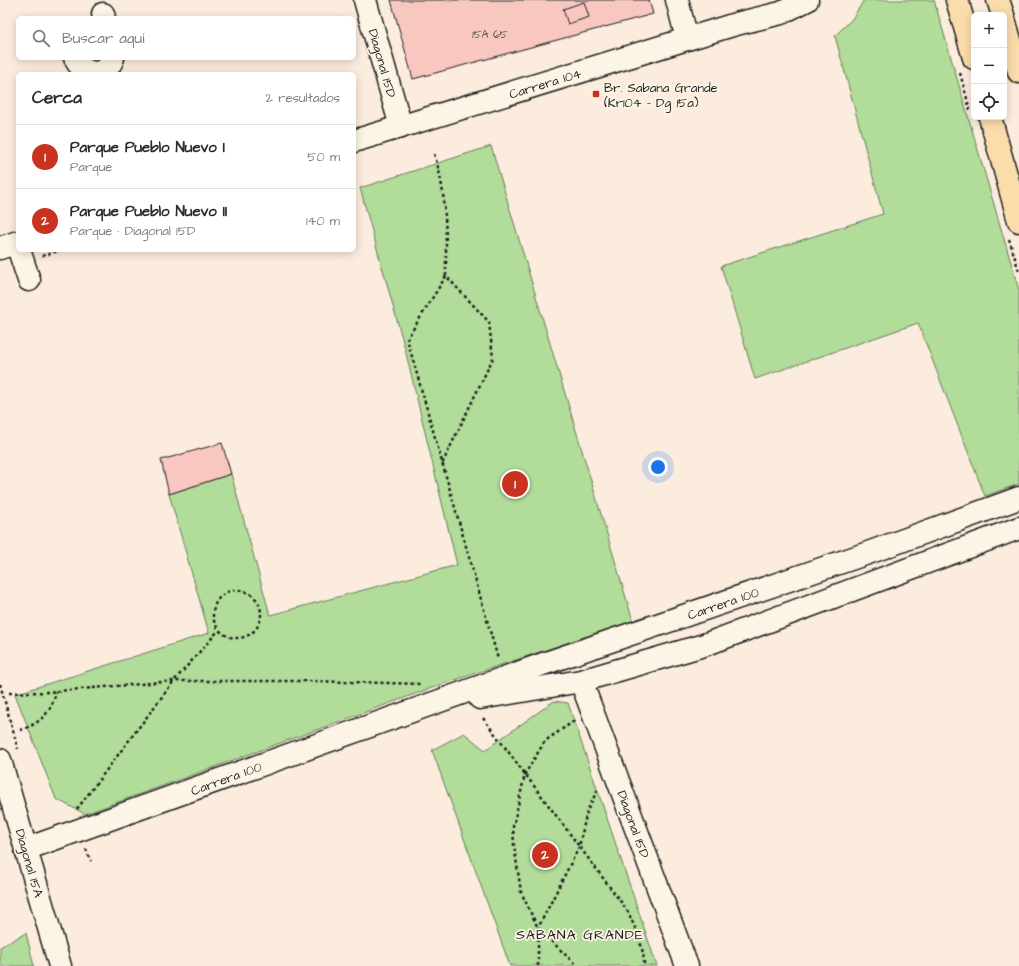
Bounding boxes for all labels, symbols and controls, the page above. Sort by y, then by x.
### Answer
map controls [971,12,1007,120]
button: + [971,12,1007,48]
search box [16,16,356,60]
icon: search [30,27,52,49]
street label: Diagonal 15D [363,27,401,101]
house number: 15A 65 [472,27,508,42]
text: Buscar aquí [62,28,144,49]
button: − [971,48,1007,84]
street label: Carrera 104 [507,64,584,104]
place label: Br. Sabana Grande (Kr104 - Dg 15a) [604,79,718,113]
button: locate [971,84,1007,120]
text: Cerca [32,86,82,110]
text: 2 resultados [266,89,340,107]
marker: Br. Sabana Grande (Kr104 - Dg 15a) [591,89,601,99]
text: Parque Pueblo Nuevo I [70,137,225,158]
text: 1 [44,148,46,166]
text: 50 m [307,148,340,166]
text: Parque [70,158,112,176]
text: Parque Pueblo Nuevo II [70,201,227,222]
text: 2 [41,212,49,230]
text: 140 m [306,212,340,230]
text: Parque · Diagonal 15D [70,222,195,240]
your location [648,457,668,477]
pin: 1 [502,469,528,499]
street label: Carrera 100 [685,583,761,625]
street label: Carrera 100 [188,758,264,800]
street label: Diagonal 15D [612,788,654,862]
street label: Diagonal 15A [10,827,48,901]
pin: 2 [532,840,558,870]
district label: SABANA GRANDE [516,925,644,945]

